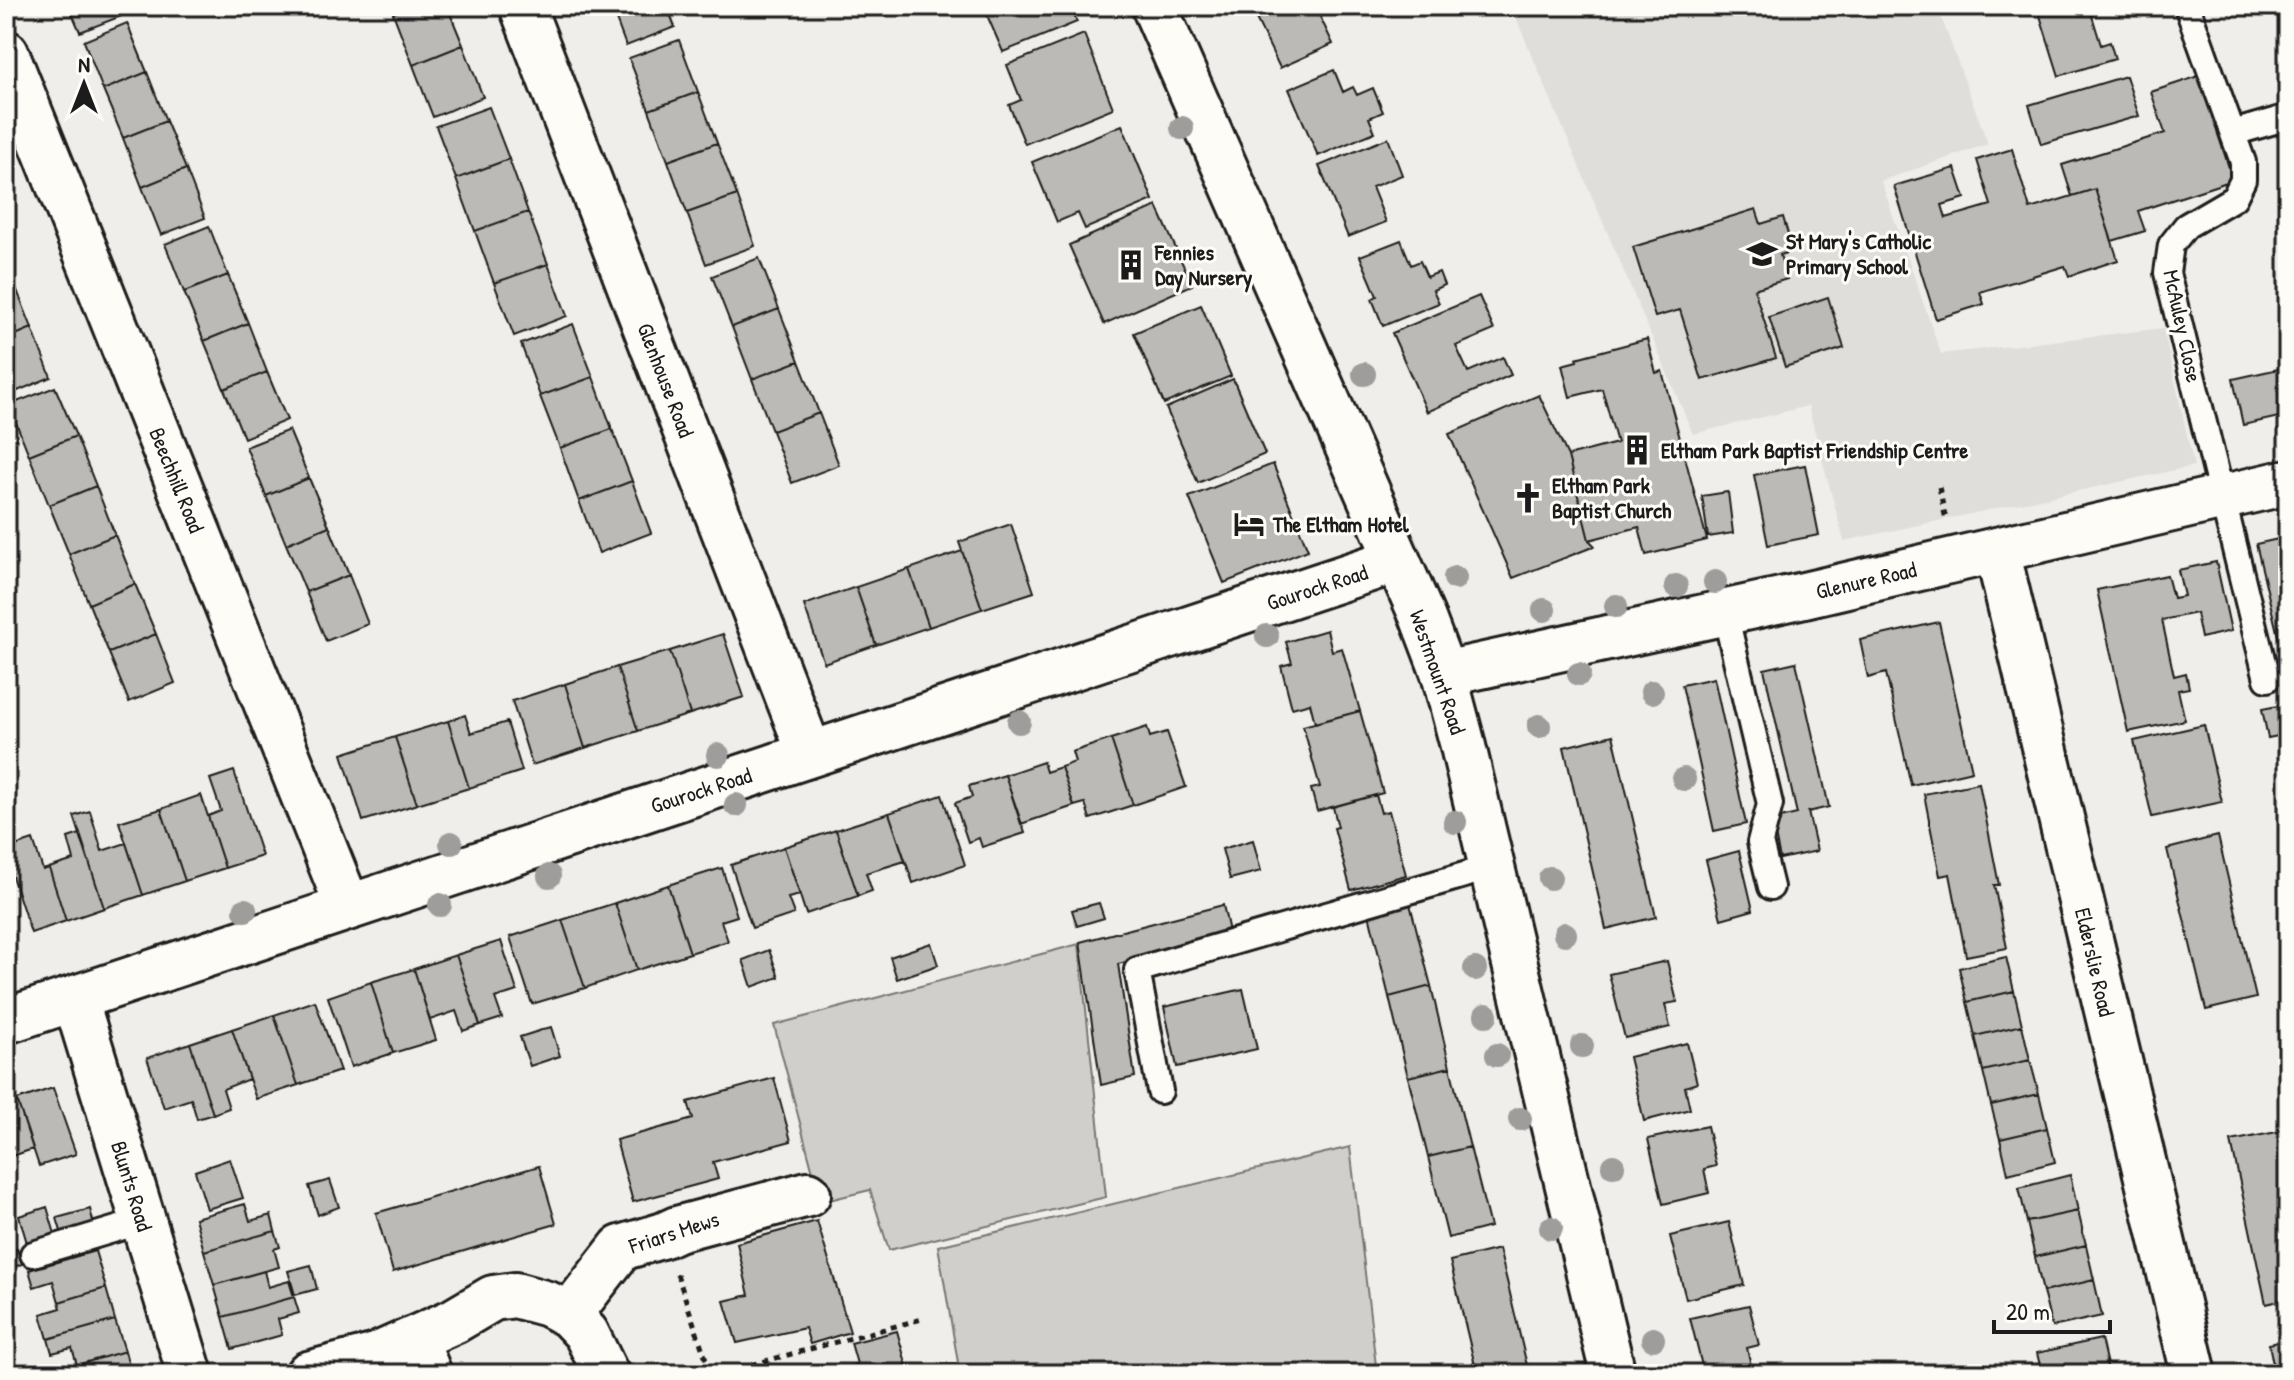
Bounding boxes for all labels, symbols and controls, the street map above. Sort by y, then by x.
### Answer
north arrow [44,44,124,124]
text: N [78,49,90,79]
place label: St Mary's Catholic Primary School [1786,226,1931,282]
place label: Fennies Day Nursery [1154,237,1253,293]
school or university icon: St Mary's Catholic Primary School [1745,237,1779,271]
building icon: Fennies Day Nursery [1114,248,1148,282]
street label: McAuley Close [2156,267,2210,385]
street label: Glenhouse Road [630,318,702,442]
street label: Beechhill Road [142,423,212,538]
building icon: Eltham Park Baptist Friendship Centre [1620,433,1654,467]
place label: Eltham Park Baptist Friendship Centre [1661,435,1969,466]
place label: Eltham Park Baptist Church [1552,470,1672,526]
church icon: Eltham Park Baptist Church [1511,481,1545,515]
hotel icon: The Eltham Hotel [1232,507,1266,541]
place label: The Eltham Hotel [1272,509,1410,539]
street label: Glenure Road [1813,554,1920,606]
street label: Gourock Road [1263,556,1372,617]
street label: Westmount Road [1403,606,1473,739]
street label: Gourock Road [647,759,756,820]
street label: Elderslie Road [2068,905,2122,1020]
street label: Blunts Road [104,1137,160,1235]
street label: Friars Mews [624,1203,723,1261]
scale bar [1994,1284,2110,1334]
text: 20 m [2006,1295,2050,1327]

